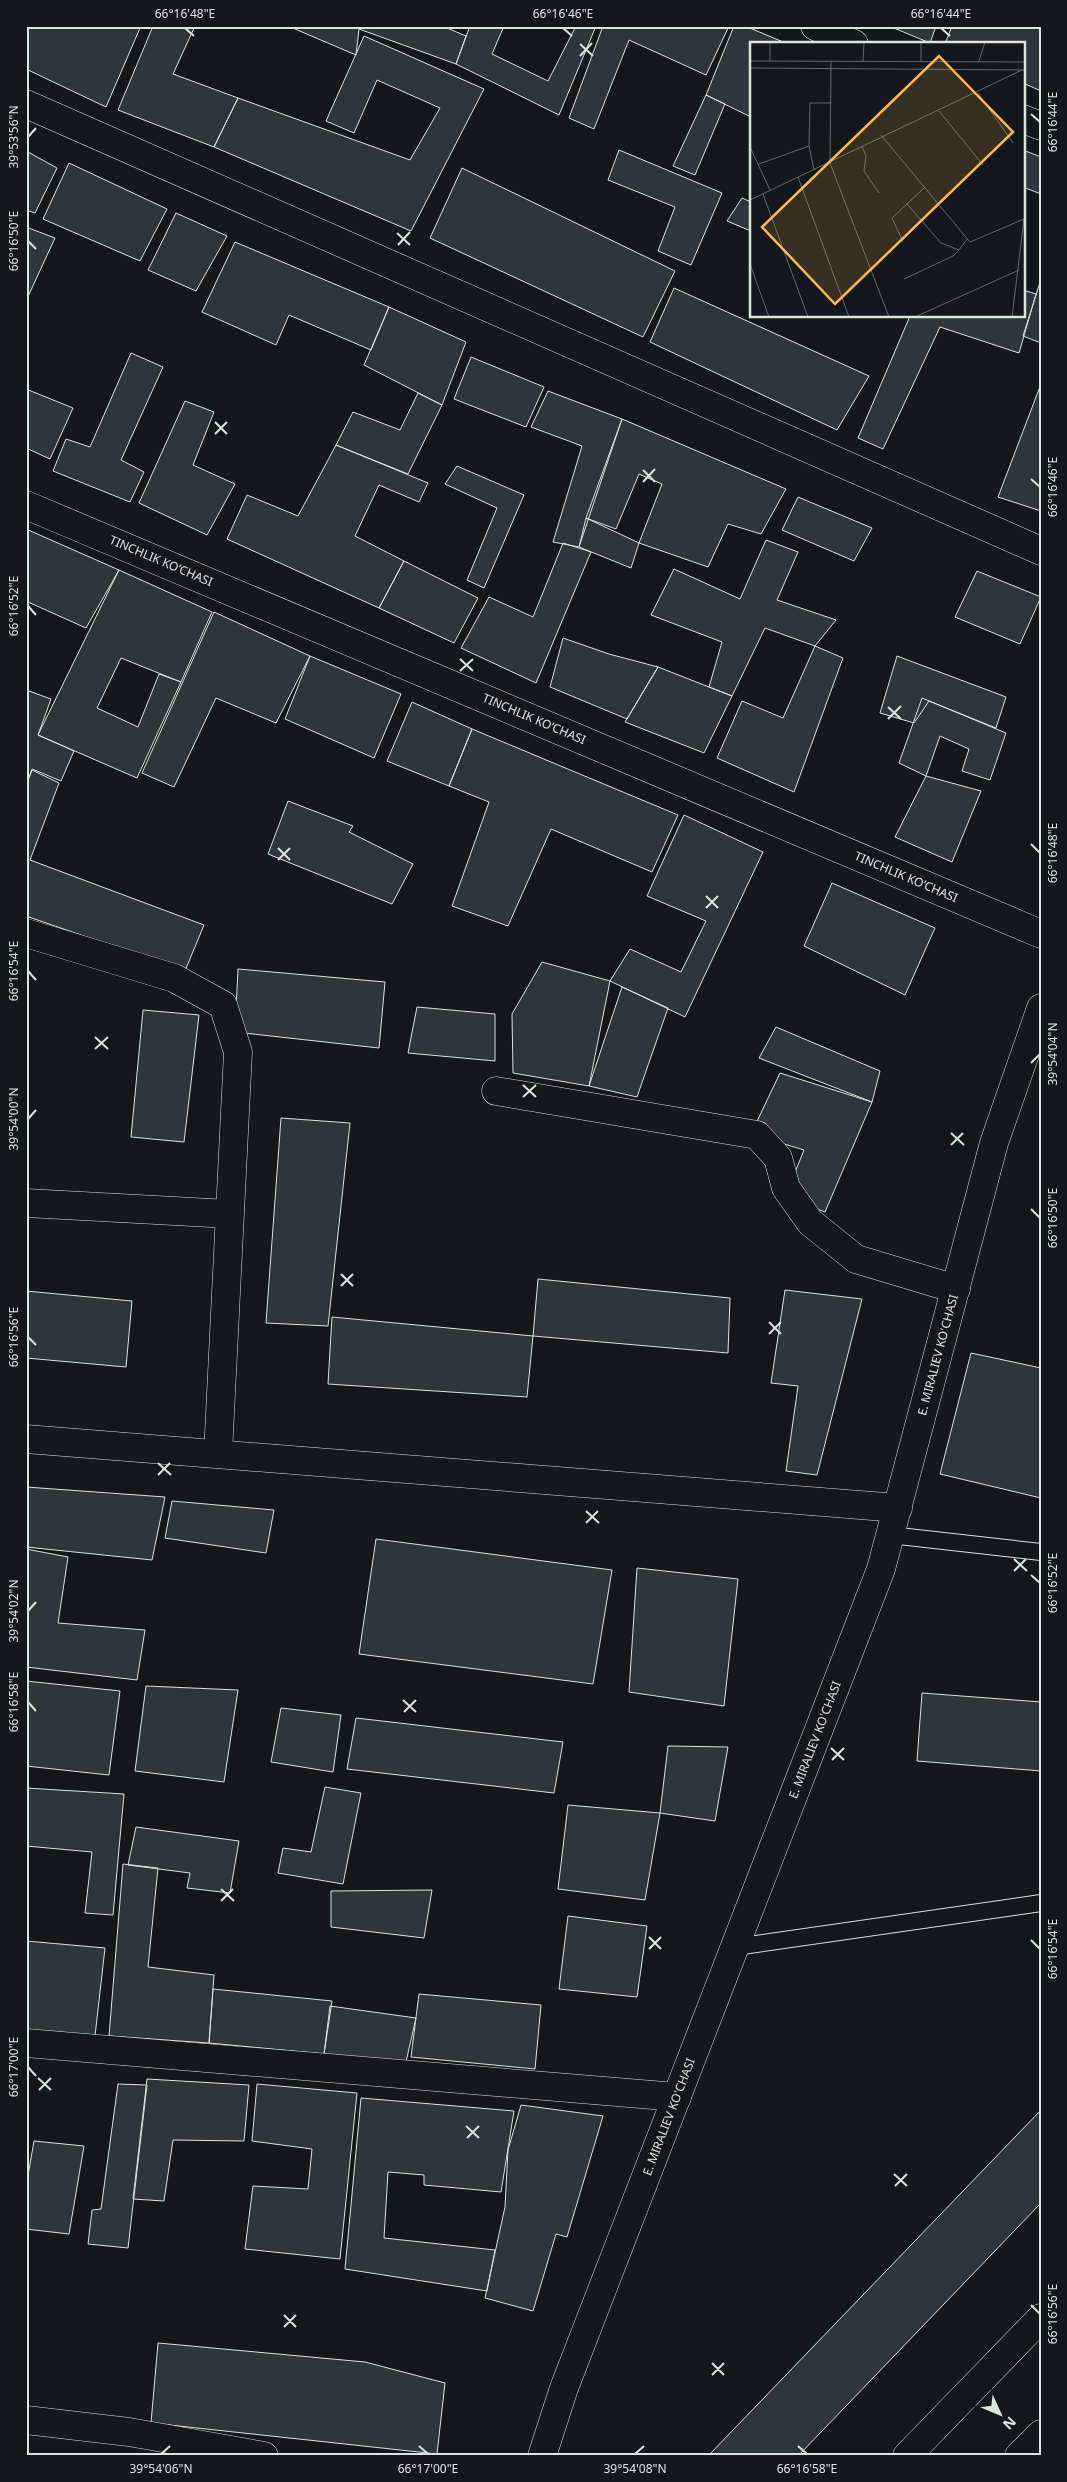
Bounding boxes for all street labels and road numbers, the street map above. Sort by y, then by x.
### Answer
street label: TINCHLIK KO’CHASI [107,531,215,590]
street label: TINCHLIK KO’CHASI [480,689,588,748]
street label: TINCHLIK KO’CHASI [852,847,960,906]
street label: E. MIRALIEV KO'CHASI [913,1293,962,1417]
street label: E. MIRALIEV KO'CHASI [784,1679,845,1801]
street label: E. MIRALIEV KO'CHASI [638,2056,699,2178]

